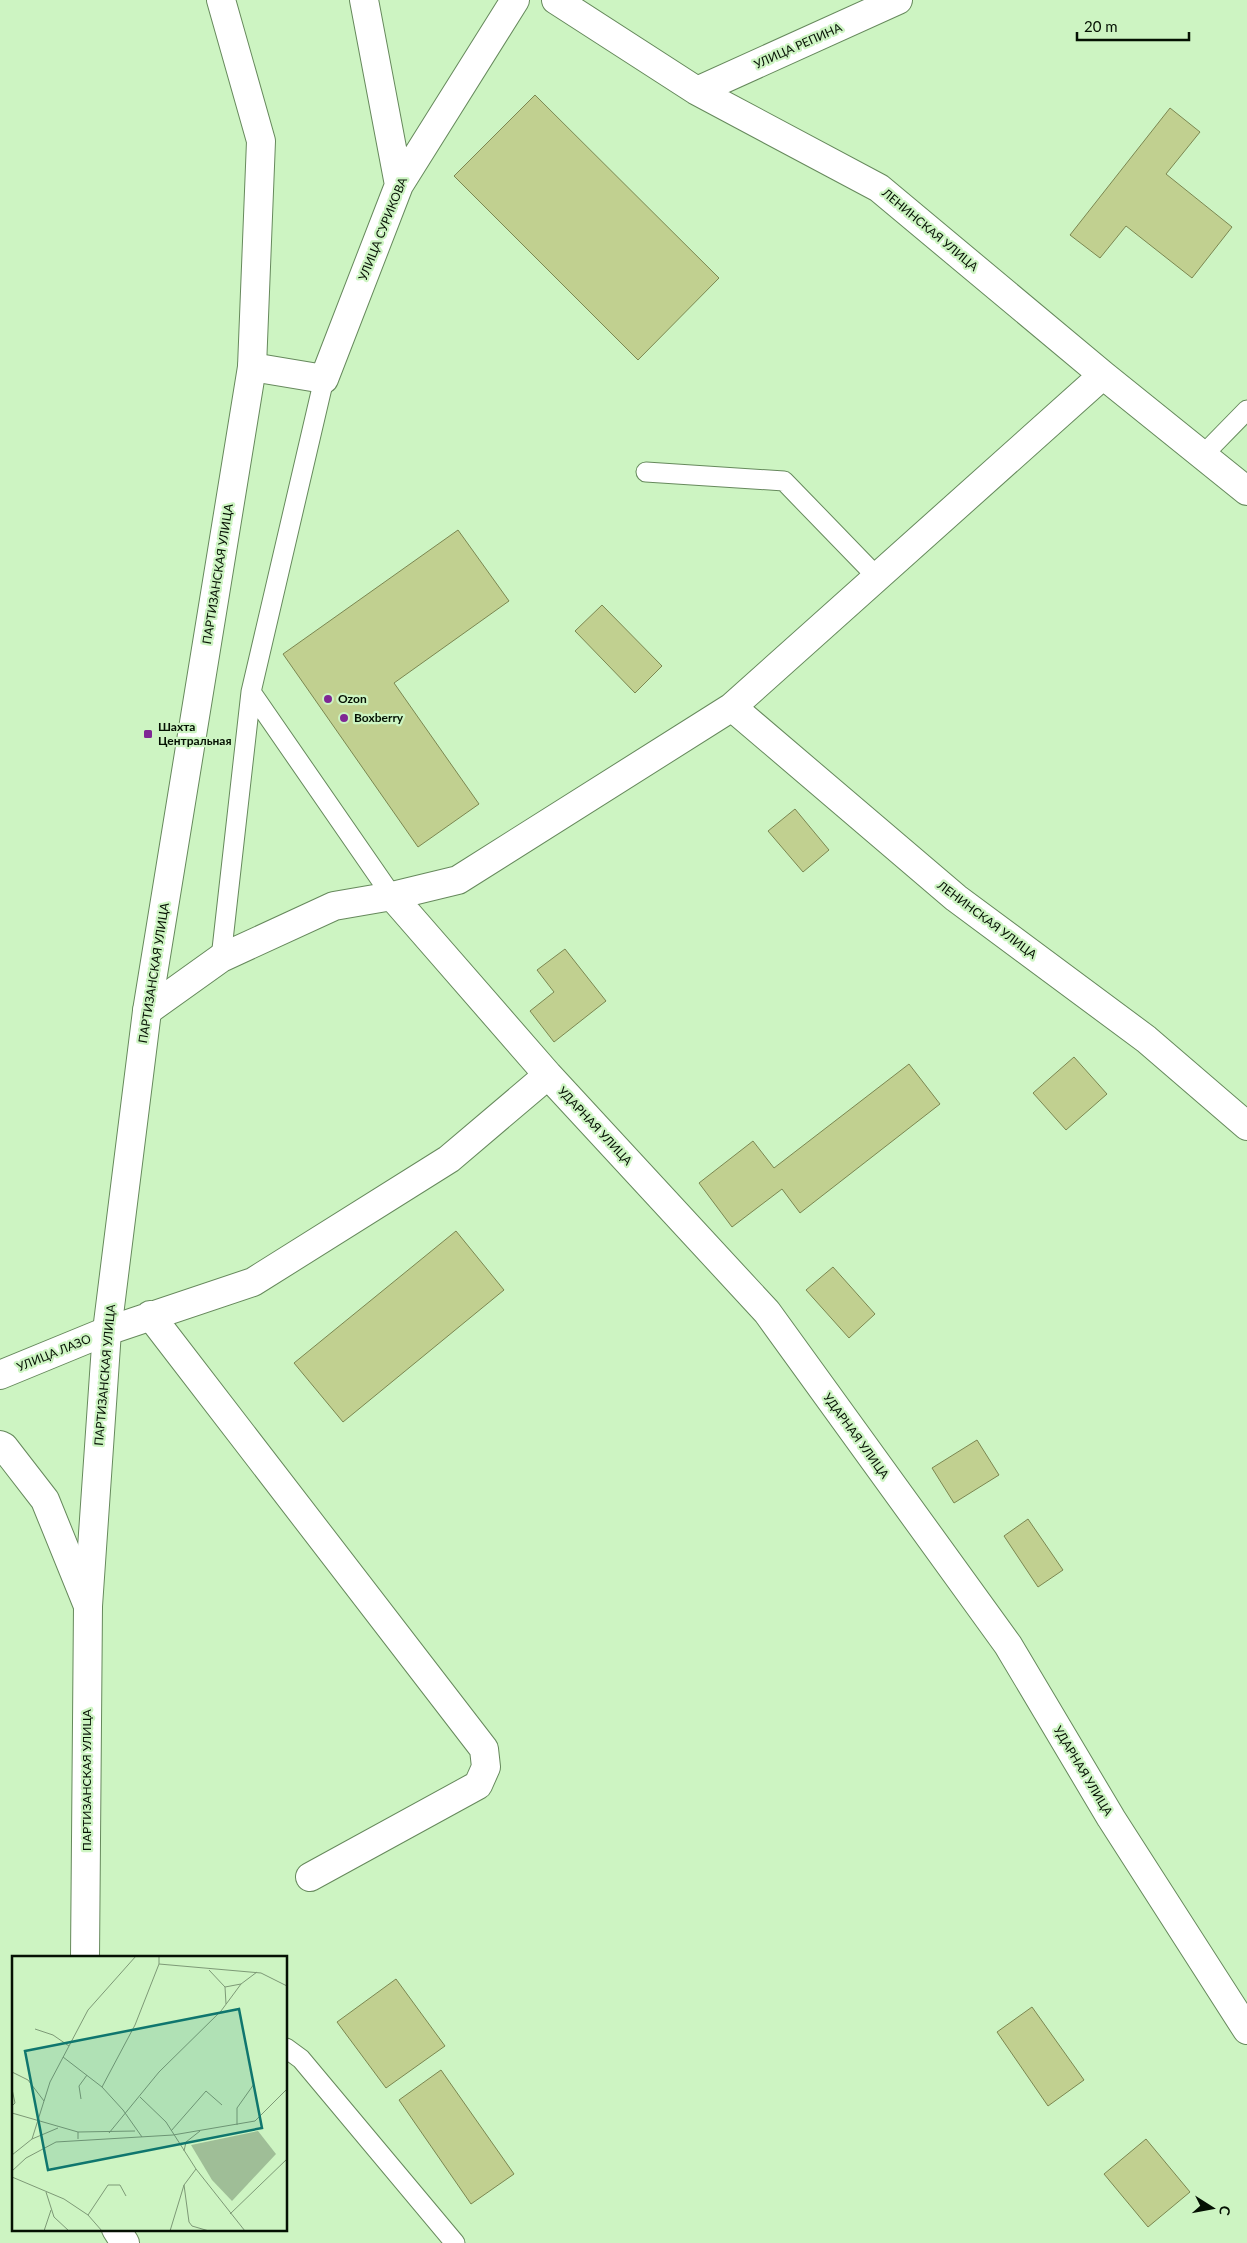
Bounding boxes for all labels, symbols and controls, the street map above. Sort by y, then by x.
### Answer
scale bar [1077,10,1190,42]
text: 20 m [1084,17,1118,35]
street label: УЛИЦА РЕПИНА [752,19,845,72]
street label: УЛИЦА СУРИКОВА [355,174,410,283]
street label: ЛЕНИНСКАЯ УЛИЦА [879,185,982,275]
street label: ПАРТИЗАНСКАЯ УЛИЦА [199,502,236,645]
place label: Ozon [338,691,367,706]
marker: Ozon [322,693,334,705]
place label: Boxberry [354,710,404,725]
marker: Boxberry [338,712,350,724]
place label: Шахта Центральная [158,719,232,748]
marker: Шахта Центральная [142,728,154,740]
street label: ЛЕНИНСКАЯ УЛИЦА [934,877,1041,962]
street label: ПАРТИЗАНСКАЯ УЛИЦА [135,901,172,1044]
street label: УДАРНАЯ УЛИЦА [555,1083,636,1169]
street label: ПАРТИЗАНСКАЯ УЛИЦА [91,1303,118,1446]
street label: УЛИЦА ЛАЗО [15,1331,93,1374]
street label: УДАРНАЯ УЛИЦА [820,1390,893,1482]
street label: ПАРТИЗАНСКАЯ УЛИЦА [79,1708,94,1851]
street label: УДАРНАЯ УЛИЦА [1051,1723,1117,1819]
inset map [12,1956,288,2230]
north arrow [1187,2183,1237,2233]
text: С [1216,2204,1234,2217]

